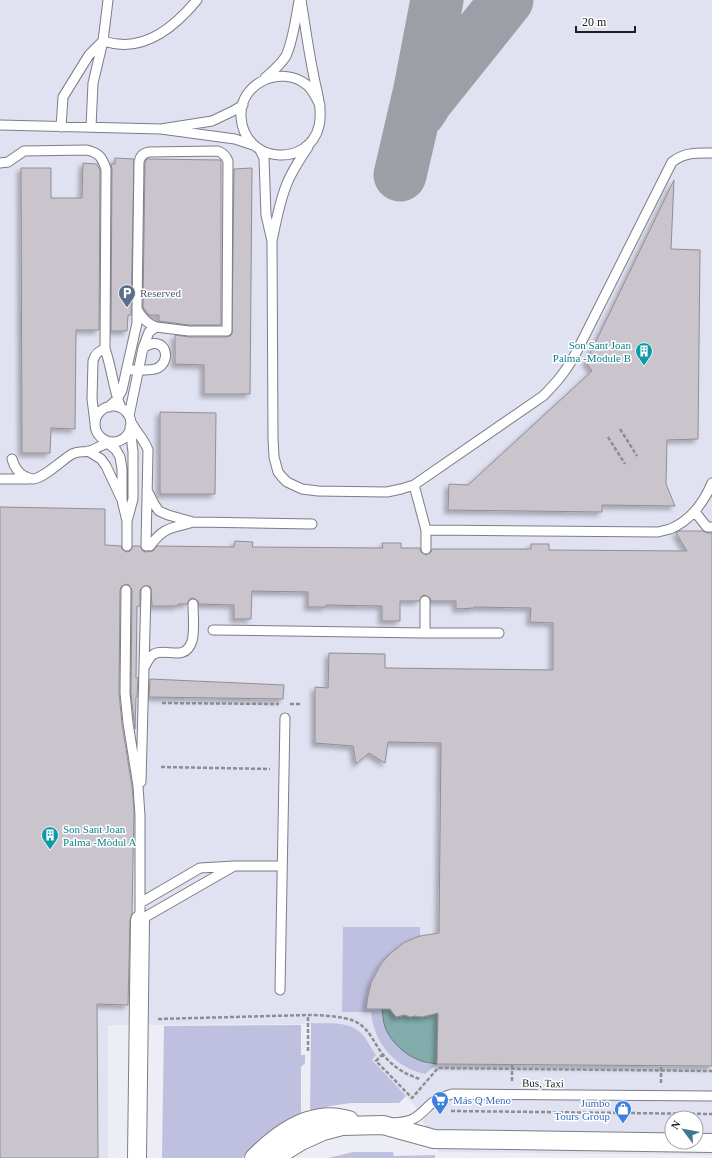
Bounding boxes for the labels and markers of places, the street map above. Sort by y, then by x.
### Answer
parking icon: Reserved [117,283,137,308]
place label: Reserved [140,287,181,299]
place label: Son Sant Joan Palma -Module B [553,339,631,364]
building icon: Son Sant Joan Palma -Module B [634,341,654,366]
place label: Son Sant Joan Palma -Mòdul A [63,823,136,848]
building icon: Son Sant Joan Palma -Mòdul A [40,825,60,850]
supermarket icon: Más Q Meno [430,1090,450,1115]
place label: Más Q Meno [453,1094,512,1106]
place label: Jumbo Tours Group [554,1097,610,1122]
shop icon: Jumbo Tours Group [613,1099,633,1124]

